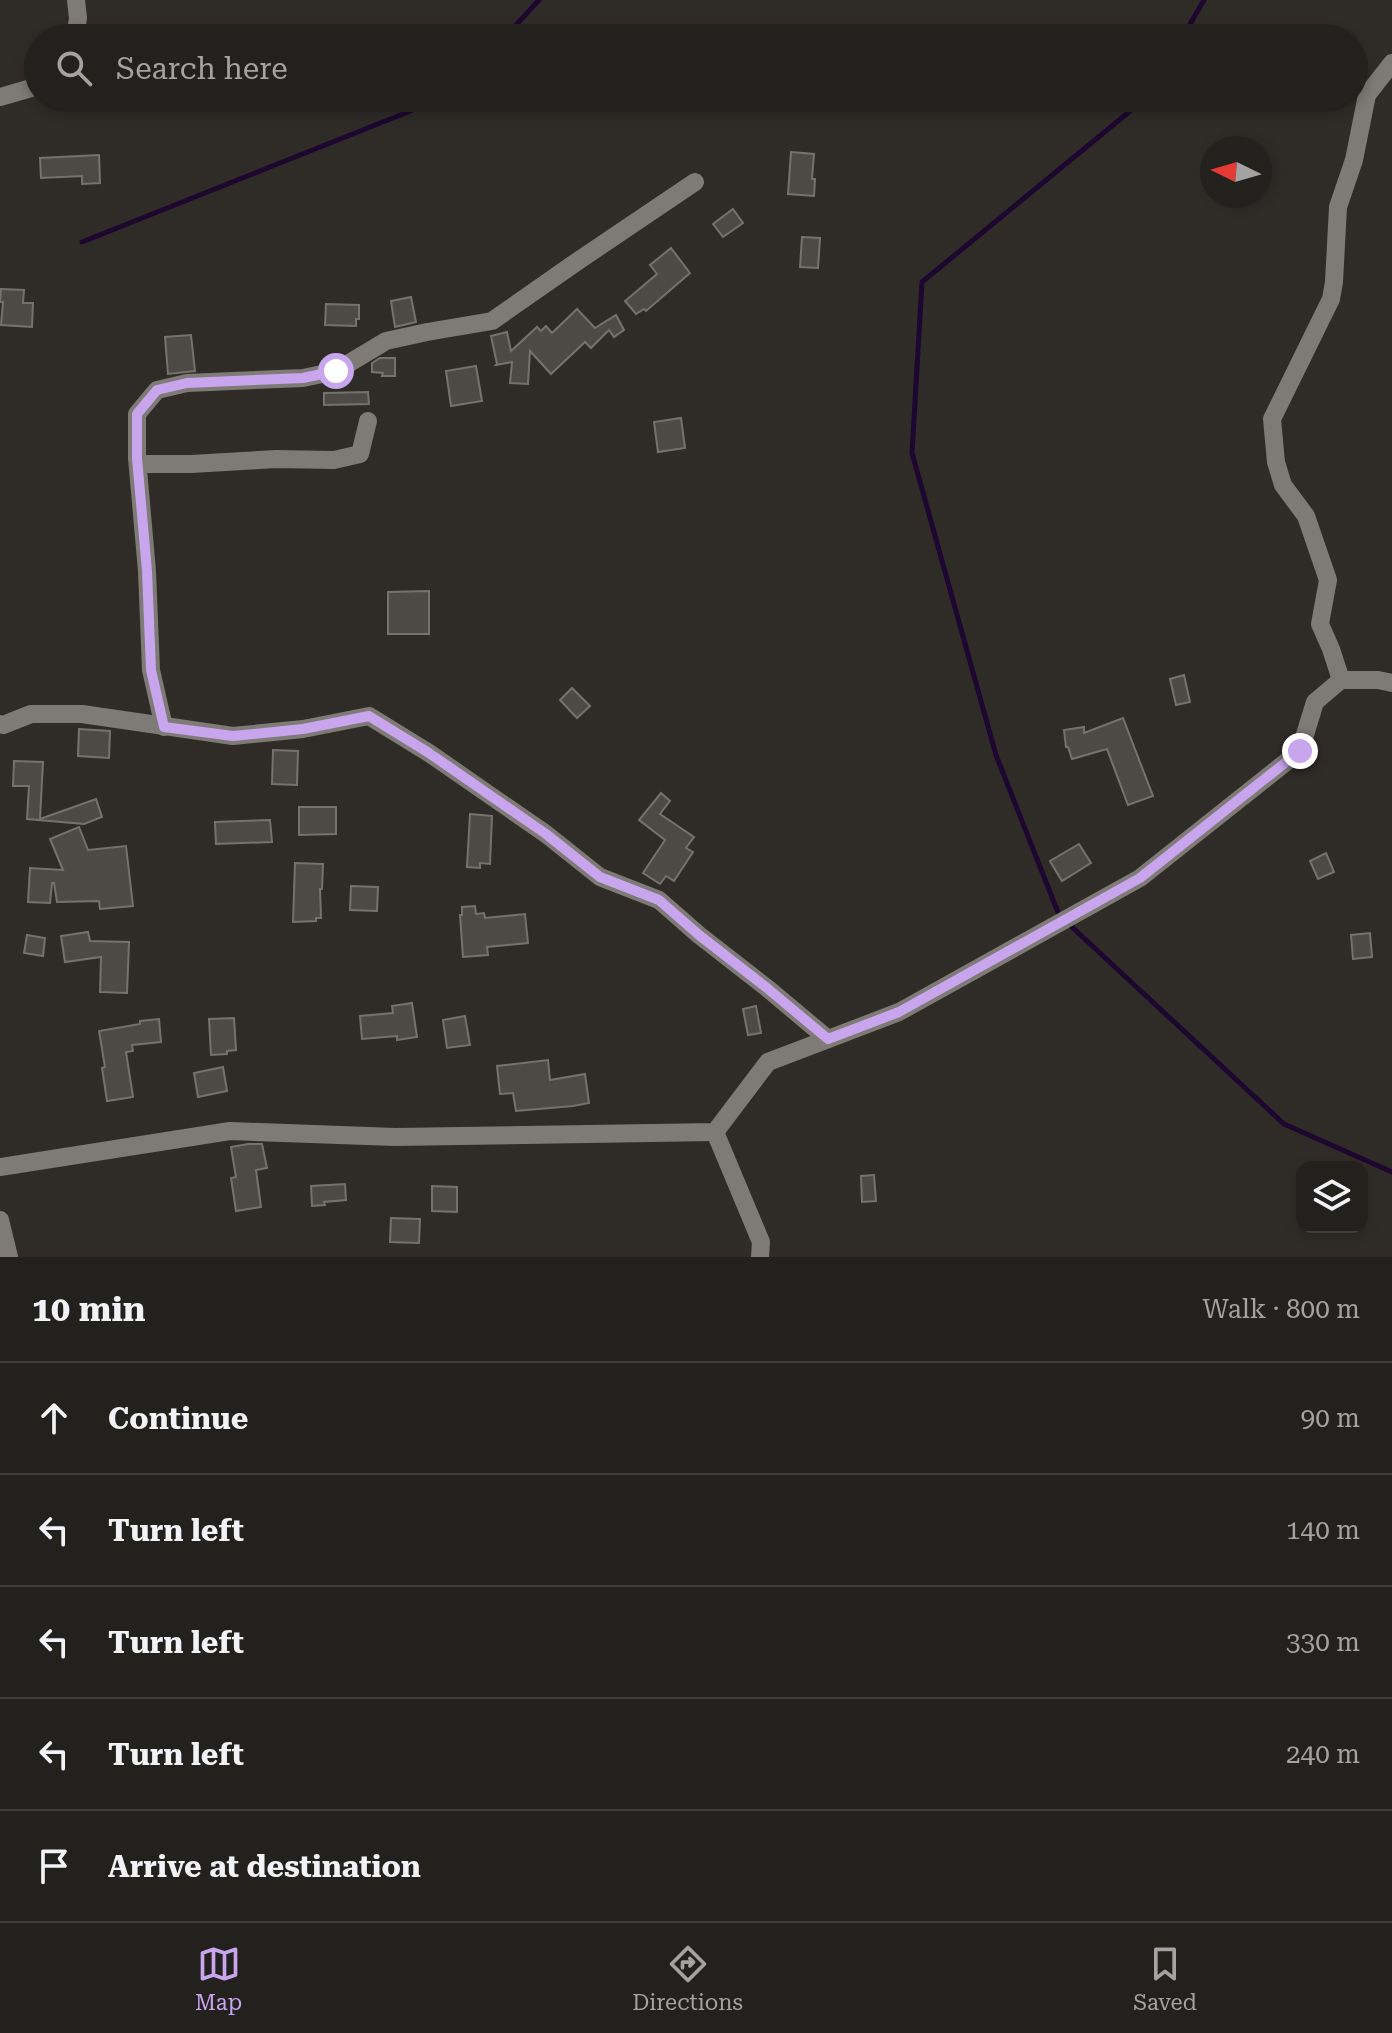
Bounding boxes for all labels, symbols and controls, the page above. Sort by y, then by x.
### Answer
search box [24,24,1368,112]
icon: search [52,46,96,90]
text: Search here [116,51,288,86]
north arrow [1200,136,1272,208]
route start [318,353,354,389]
route end [1282,733,1318,769]
map controls [1296,1161,1368,1233]
button: layers [1296,1161,1368,1233]
text: 10 min [32,1289,146,1329]
text: Walk · 800 m [1202,1294,1360,1324]
icon: ahead [32,1396,76,1440]
text: Continue [108,1401,248,1436]
text: 90 m [1301,1403,1360,1433]
icon: left [32,1508,76,1552]
text: Turn left [108,1513,244,1548]
text: 140 m [1286,1515,1360,1545]
icon: left [32,1620,76,1664]
text: Turn left [108,1625,244,1660]
text: 330 m [1286,1627,1360,1657]
icon: left [32,1732,76,1776]
text: Turn left [108,1737,244,1772]
text: 240 m [1286,1739,1360,1769]
icon: arrive [32,1844,76,1888]
text: Arrive at destination [108,1849,421,1884]
tab: Map [195,1942,242,2015]
tab: Directions [632,1942,743,2015]
tab: Saved [1133,1942,1197,2015]

